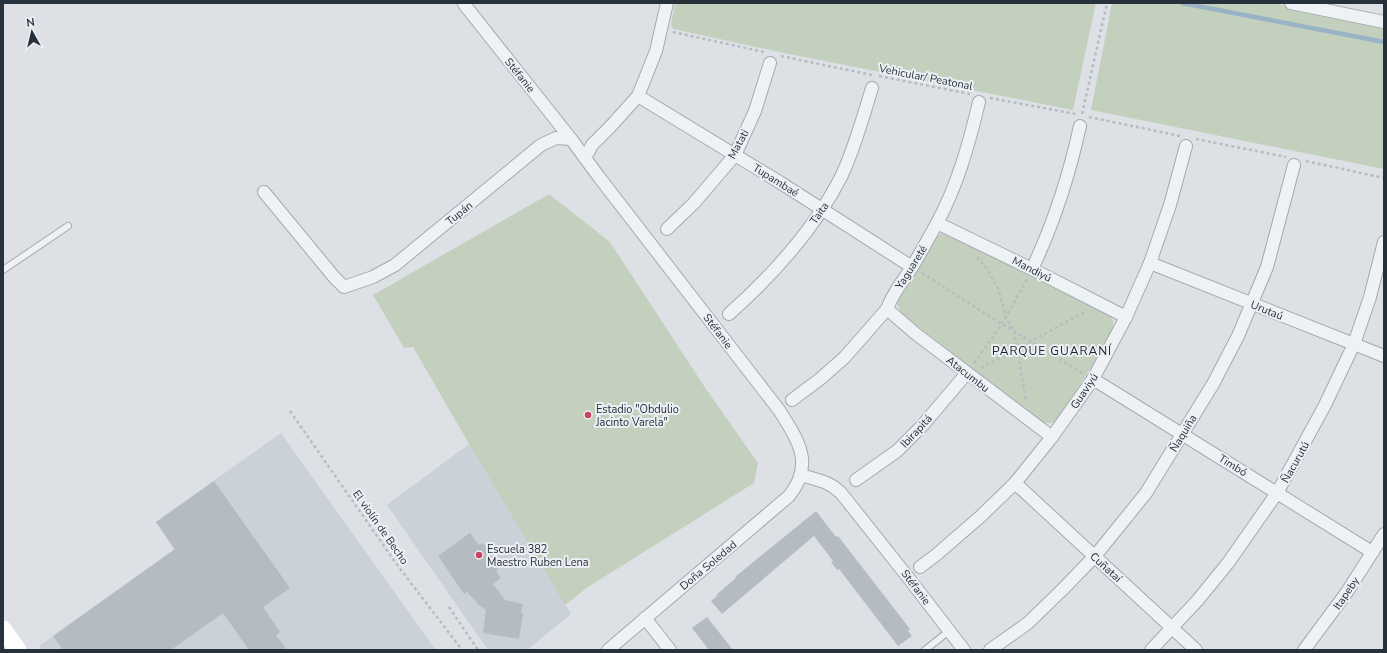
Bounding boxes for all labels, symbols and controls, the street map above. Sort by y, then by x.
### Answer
north arrow [12,12,52,52]
text: N [26,15,36,31]
street label: Stéfanie [501,55,538,96]
street label: Vehicular/ Peatonal [877,61,975,94]
street label: Matati [724,127,752,162]
street label: Tupambaé [750,160,802,201]
street label: Tupán [443,198,476,229]
street label: Taita [806,199,832,227]
street label: Yaguareté [891,242,931,293]
street label: Mandiyú [1010,253,1054,286]
street label: Urutaú [1248,297,1285,324]
street label: Stéfanie [699,311,736,352]
district label: PARQUE GUARANÍ [992,343,1112,359]
street label: Atacumbu [943,353,992,396]
street label: Guaviyú [1067,371,1102,412]
place label: Estadio "Obdulio Jacinto Varela" [595,402,679,430]
marker: Estadio "Obdulio Jacinto Varela" [583,410,593,420]
street label: Ibirapitá [897,411,936,451]
street label: Ñaquiña [1166,412,1201,455]
street label: Ñacurutú [1278,439,1313,486]
street label: Timbó [1216,451,1250,480]
street label: El violín de Becho [349,487,412,567]
street label: Doña Soledad [677,537,740,594]
place label: Escuela 382 Maestro Ruben Lena [487,542,589,570]
street label: Cuñataí [1087,549,1126,587]
marker: Escuela 382 Maestro Ruben Lena [474,550,484,560]
street label: Stéfanie [897,567,934,608]
street label: Itapeby [1330,574,1363,613]

